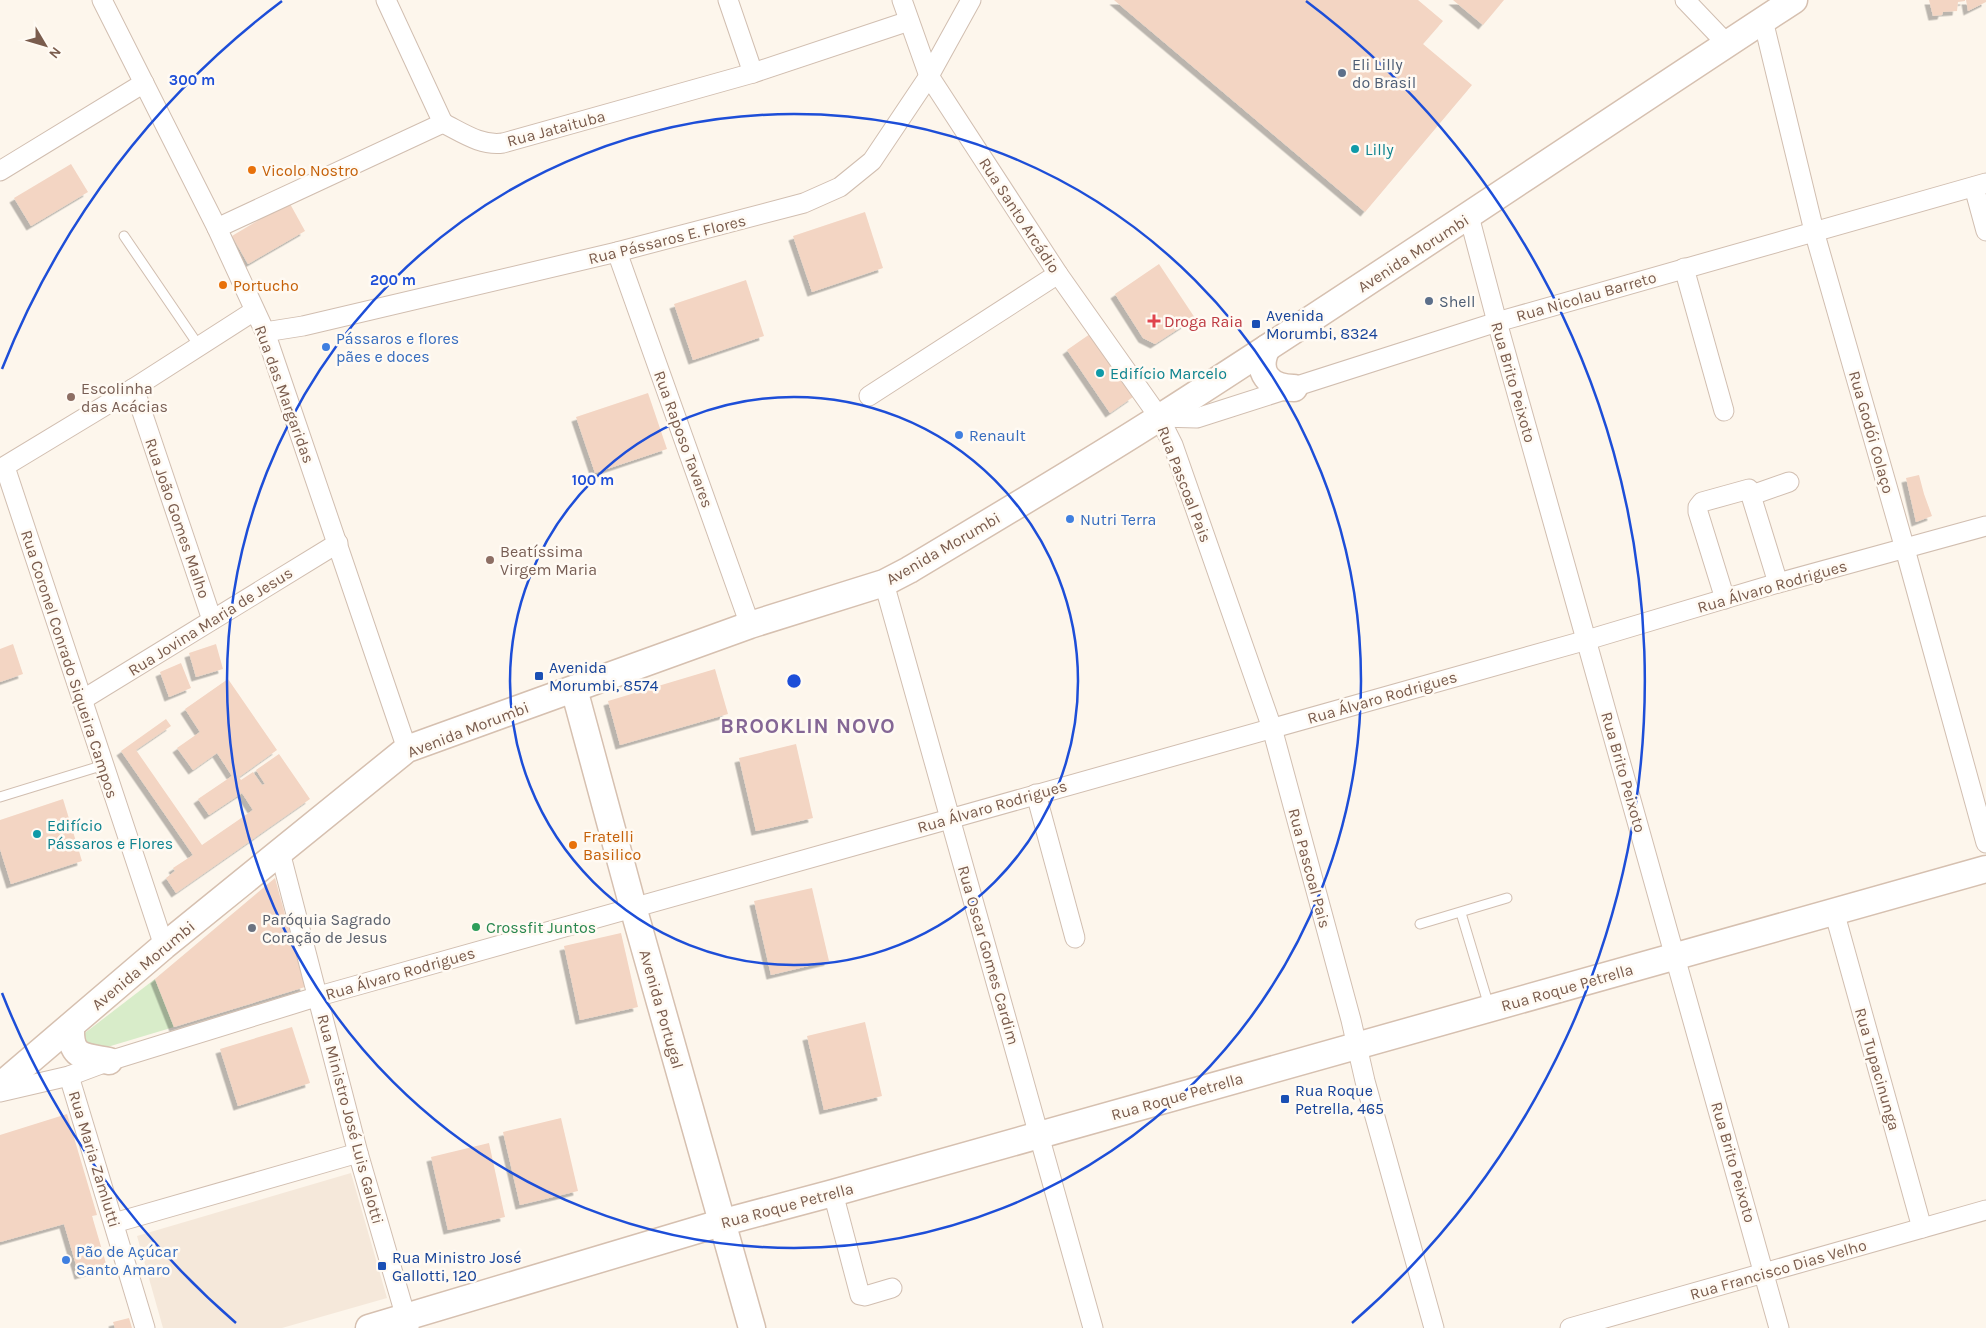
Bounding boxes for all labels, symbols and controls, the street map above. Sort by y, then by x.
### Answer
north arrow [20,20,70,70]
text: N [45,44,65,62]
place label: Eli Lilly do Brasil [1352,55,1416,92]
marker: Eli Lilly do Brasil [1336,67,1348,79]
text: 300 m [169,71,215,89]
street label: Rua Jataituba [505,106,607,151]
place label: Lilly [1365,140,1394,159]
marker: Lilly [1349,143,1361,155]
street label: Rua Santo Arcádio [975,154,1064,277]
place label: Vicolo Nostro [262,161,358,180]
marker: Vicolo Nostro [246,164,258,176]
street label: Avenida Morumbi [1354,210,1472,296]
street label: Rua Pássaros E. Flores [586,211,748,268]
street label: Rua Nicolau Barreto [1514,267,1658,326]
text: 200 m [370,271,416,289]
place label: Portucho [233,276,299,295]
marker: Portucho [217,279,229,291]
place label: Shell [1439,292,1476,311]
marker: Shell [1423,295,1435,307]
place label: Avenida Morumbi, 8324 [1266,306,1378,343]
place label: Droga Raia [1164,312,1243,331]
marker: Droga Raia [1148,315,1160,327]
marker: Avenida Morumbi, 8324 [1250,318,1262,330]
street label: Rua Brito Peixoto [1487,320,1540,445]
street label: Rua das Margaridas [251,323,318,466]
place label: Pássaros e flores pães e doces [336,329,459,366]
marker: Pássaros e flores pães e doces [320,341,332,353]
place label: Edifício Marcelo [1110,364,1227,383]
marker: Edifício Marcelo [1094,367,1106,379]
street label: Rua Raposo Tavares [650,368,717,510]
street label: Rua Godói Colaço [1845,369,1898,496]
place label: Escolinha das Acácias [81,379,168,416]
marker: Escolinha das Acácias [65,391,77,403]
street label: Rua Pascoal Pais [1154,423,1215,545]
place label: Renault [969,426,1026,445]
marker: Renault [953,429,965,441]
street label: Rua João Gomes Malho [141,435,214,601]
text: 100 m [572,471,614,489]
street label: Avenida Morumbi [883,508,1004,589]
place label: Nutri Terra [1080,510,1156,529]
marker: Nutri Terra [1064,513,1076,525]
street label: Rua Coronel Conrado Siqueira Campos [17,528,122,801]
place label: Beatíssima Virgem Maria [500,542,597,579]
marker: Beatíssima Virgem Maria [484,554,496,566]
street label: Rua Álvaro Rodrigues [1695,556,1849,617]
street label: Rua Jovina Maria de Jesus [124,563,296,680]
place label: Avenida Morumbi, 8574 [549,658,659,695]
street label: Rua Álvaro Rodrigues [1305,667,1459,728]
marker: Avenida Morumbi, 8574 [533,670,545,682]
centre of rings [785,672,803,690]
street label: Avenida Morumbi [405,698,532,761]
street label: Rua Brito Peixoto [1597,710,1650,835]
district label: BROOKLIN NOVO [720,714,896,738]
street label: Rua Álvaro Rodrigues [915,776,1069,837]
street label: Rua Pascoal Pais [1284,806,1335,930]
place label: Edifício Pássaros e Flores [47,816,173,853]
place label: Fratelli Basilico [583,827,641,864]
marker: Edifício Pássaros e Flores [31,828,43,840]
marker: Fratelli Basilico [567,839,579,851]
street label: Rua Oscar Gomes Cardim [954,863,1023,1047]
place label: Paróquia Sagrado Coração de Jesus [262,910,391,947]
street label: Avenida Morumbi [88,917,199,1014]
place label: Crossfit Juntos [486,918,596,937]
marker: Crossfit Juntos [470,921,482,933]
marker: Paróquia Sagrado Coração de Jesus [246,922,258,934]
street label: Rua Álvaro Rodrigues [323,943,477,1004]
street label: Avenida Portugal [635,947,688,1071]
street label: Rua Roque Petrella [1499,960,1635,1015]
street label: Rua Tupacinunga [1851,1006,1904,1133]
street label: Rua Ministro José Luis Galotti [313,1012,388,1226]
street label: Rua Roque Petrella [1109,1069,1245,1124]
place label: Rua Roque Petrella, 465 [1295,1081,1384,1118]
street label: Rua Maria Zamlutti [65,1089,124,1230]
marker: Rua Roque Petrella, 465 [1279,1093,1291,1105]
street label: Rua Brito Peixoto [1707,1100,1760,1225]
street label: Rua Roque Petrella [719,1179,856,1232]
street label: Rua Francisco Dias Velho [1688,1235,1869,1304]
place label: Pão de Açúcar Santo Amaro [76,1242,178,1279]
place label: Rua Ministro José Gallotti, 120 [392,1248,521,1285]
marker: Pão de Açúcar Santo Amaro [60,1254,72,1266]
marker: Rua Ministro José Gallotti, 120 [376,1260,388,1272]

